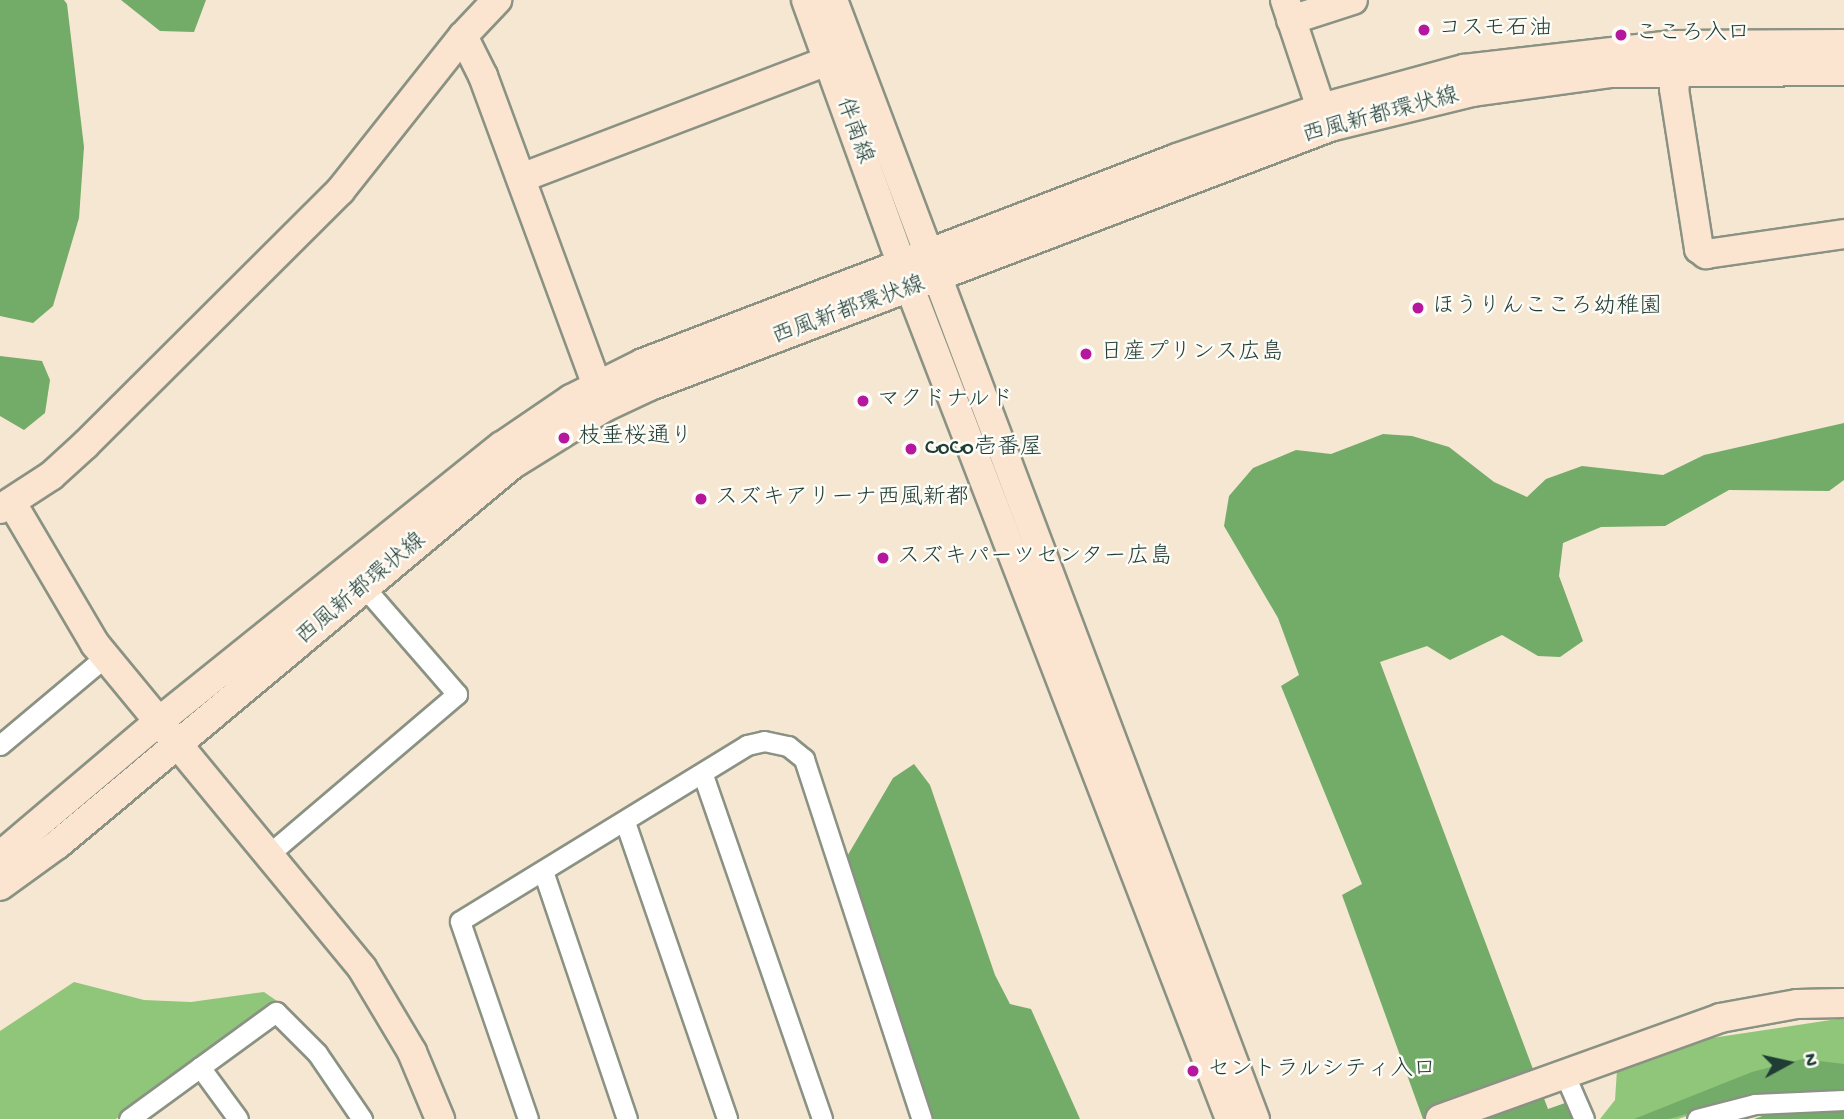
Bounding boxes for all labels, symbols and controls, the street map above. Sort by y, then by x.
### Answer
place label: コスモ石油 [1438,16,1553,44]
place label: こころ入口 [1635,21,1750,49]
marker: コスモ石油 [1416,22,1432,38]
marker: こころ入口 [1613,27,1629,43]
street label: 西風新都環状線 [1300,83,1462,151]
street label: 伴南線 [828,94,878,168]
street label: 西風新都環状線 [769,271,929,353]
place label: ほうりんこころ幼稚園 [1432,294,1662,322]
marker: ほうりんこころ幼稚園 [1410,300,1426,316]
place label: 日産プリンス広島 [1100,340,1284,368]
marker: 日産プリンス広島 [1078,346,1094,362]
place label: マクドナルド [877,387,1015,415]
marker: マクドナルド [855,393,871,409]
place label: 枝垂桜通り [578,424,693,452]
marker: 枝垂桜通り [556,430,572,446]
place label: CoCo壱番屋 [925,435,1043,463]
marker: CoCo壱番屋 [903,441,919,457]
place label: スズキアリーナ西風新都 [715,485,968,513]
marker: スズキアリーナ西風新都 [693,491,709,507]
street label: 西風新都環状線 [291,528,433,652]
place label: スズキパーツセンター広島 [897,544,1173,572]
marker: スズキパーツセンター広島 [875,550,891,566]
north arrow [1753,1028,1823,1098]
text: N [1797,1052,1822,1068]
place label: セントラルシティ入口 [1207,1057,1437,1085]
marker: セントラルシティ入口 [1185,1063,1201,1079]

